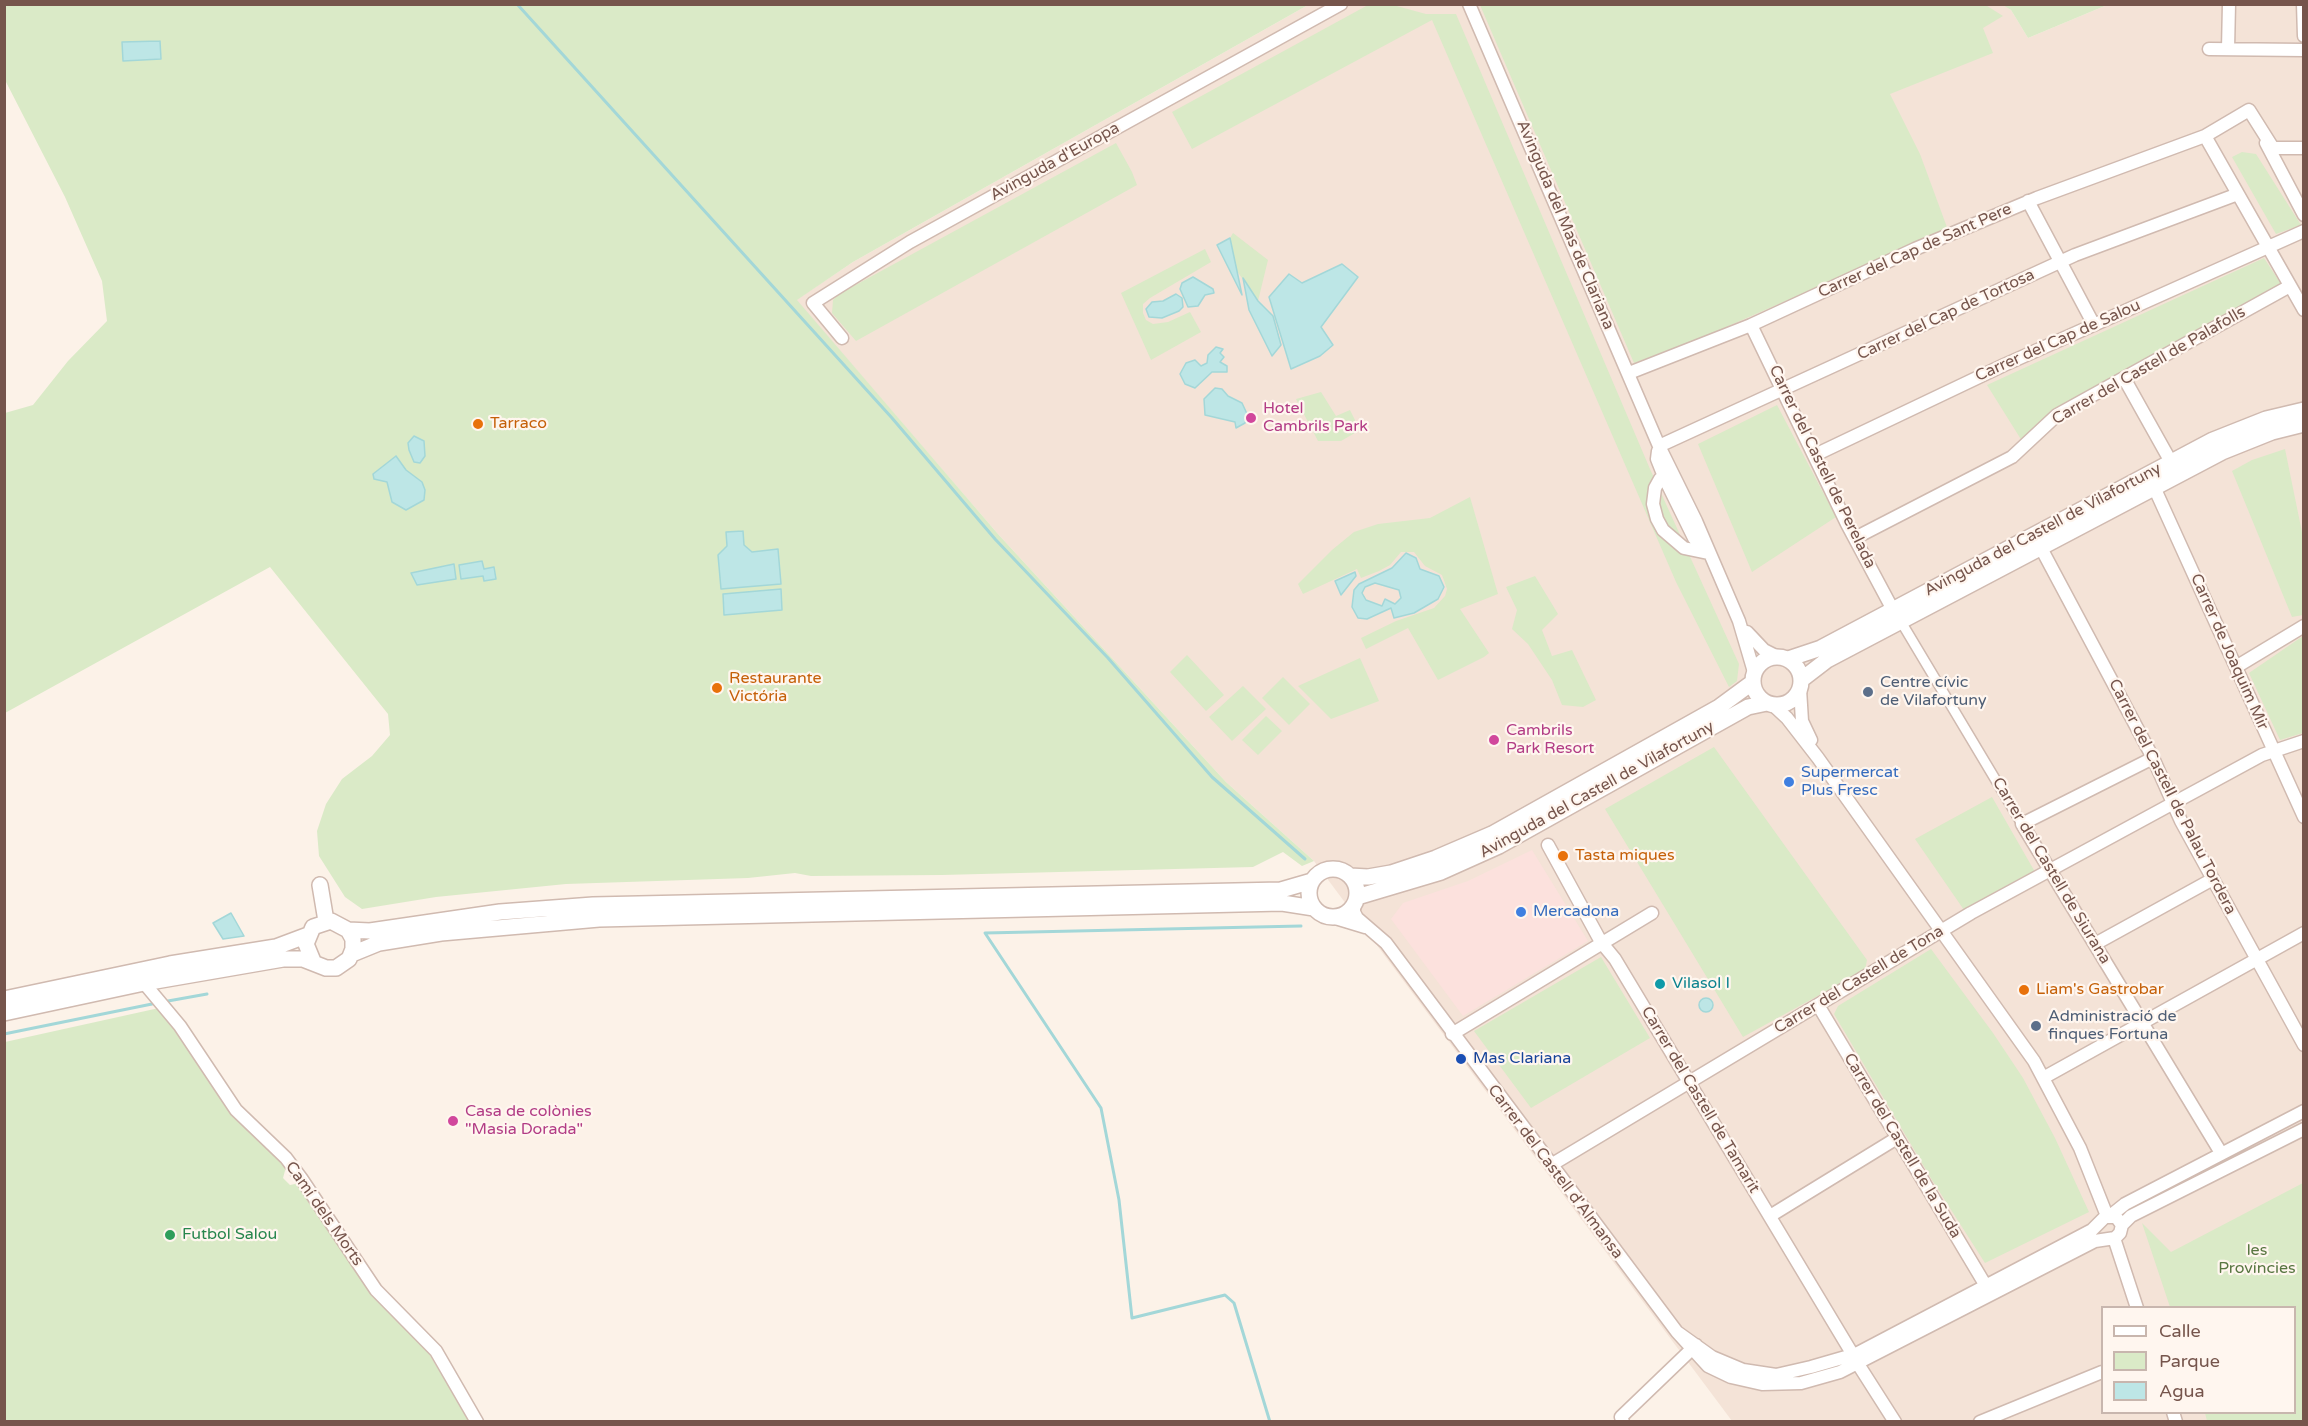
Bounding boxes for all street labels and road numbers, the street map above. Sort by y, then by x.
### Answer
street label: Avinguda del Mas de Clariana [1512,117,1618,333]
street label: Avinguda d'Europa [987,119,1123,205]
street label: Carrer del Cap de Sant Pere [1815,200,2015,302]
street label: Carrer del Cap de Tortosa [1854,265,2038,365]
street label: Carrer del Cap de Salou [1972,296,2144,386]
street label: Carrer del Castell de Palafolls [2049,303,2249,429]
street label: Carrer del Castell de Perelada [1764,362,1880,572]
street label: Avinguda del Castell de Vilafortuny [1921,459,2165,601]
street label: Carrer de Joaquim Mir [2186,571,2272,733]
street label: Carrer del Castell de Palau Tordera [2104,676,2240,918]
street label: Avinguda del Castell de Vilafortuny [1476,717,1718,863]
street label: Carrer del Castell de Siurana [1988,774,2114,968]
street label: Carrer del Castell de Tona [1771,922,1947,1038]
street label: Carrer del Castell de Tamarit [1637,1003,1763,1197]
street label: Carrer del Castell de la Suda [1839,1050,1965,1242]
street label: Carrer del Castell d'Almansa [1483,1081,1627,1263]
street label: Camí dels Morts [281,1158,367,1270]

